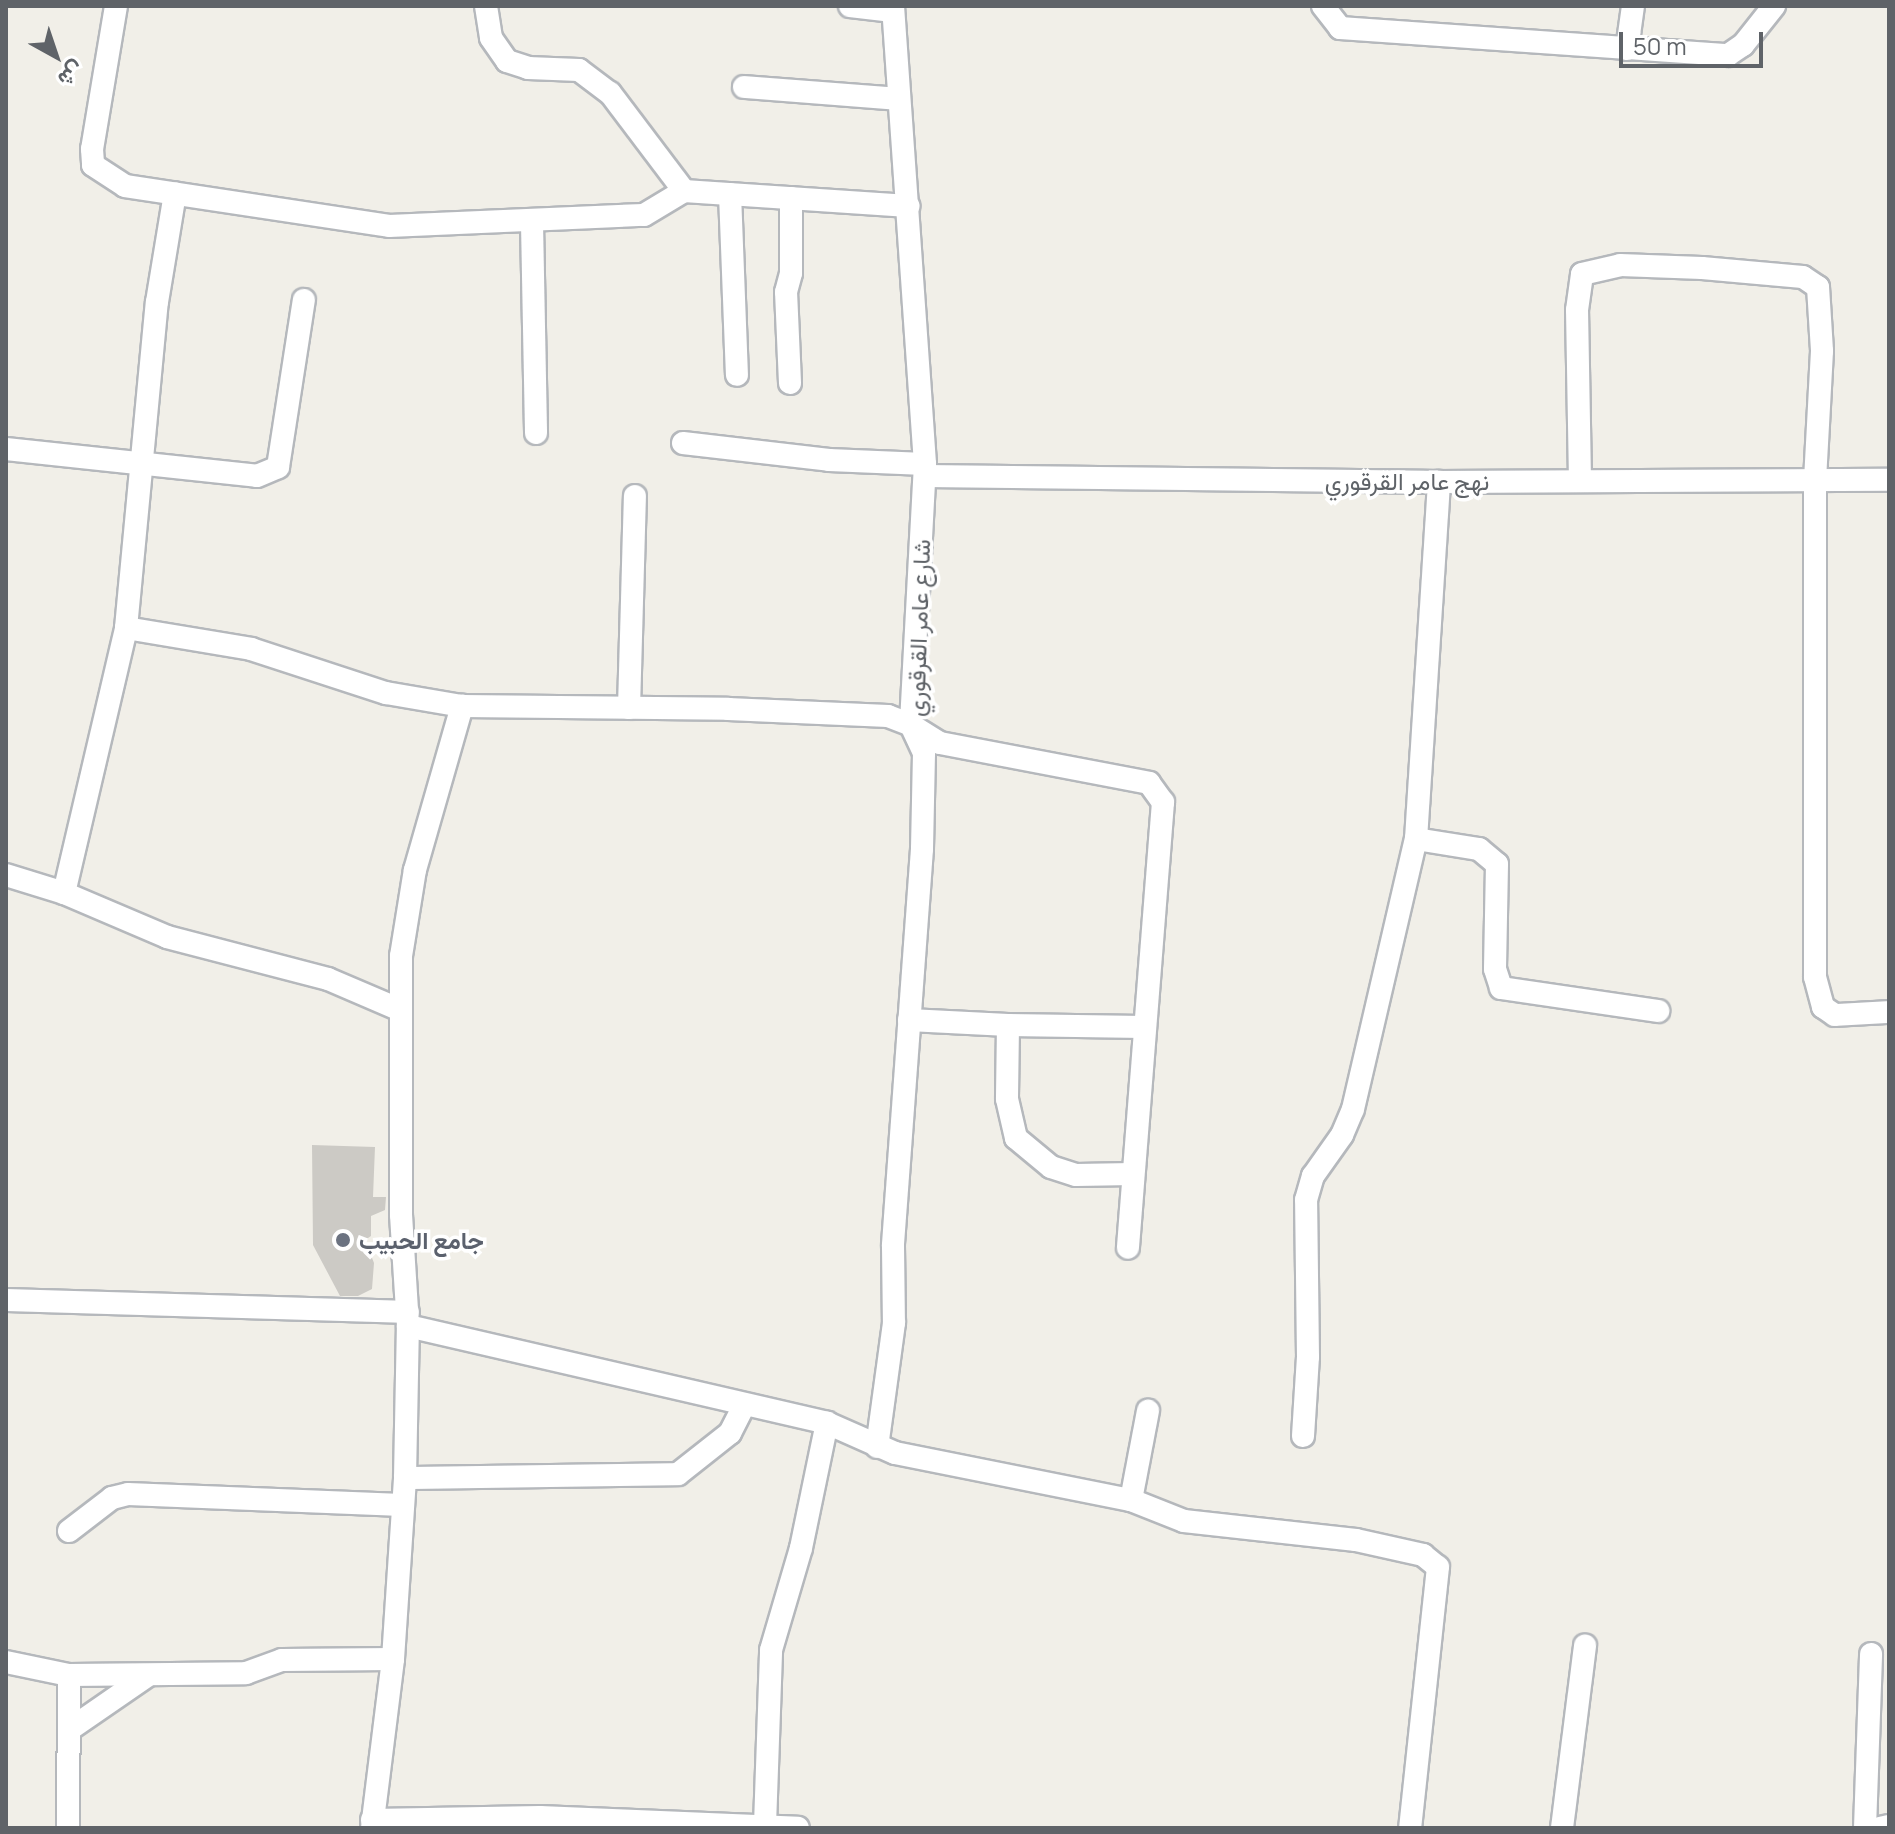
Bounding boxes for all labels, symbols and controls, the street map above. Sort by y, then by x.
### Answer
north arrow [16,16,96,96]
scale bar [1623,16,1767,66]
text: 50 m [1633,29,1687,62]
text: ش [52,54,91,94]
street label: نهج عامر القرقوري [1325,467,1489,495]
street label: شارع عامر القرقوري [901,539,935,717]
place label: جامع الحبيب [359,1226,484,1254]
marker: جامع الحبيب [334,1231,352,1249]

